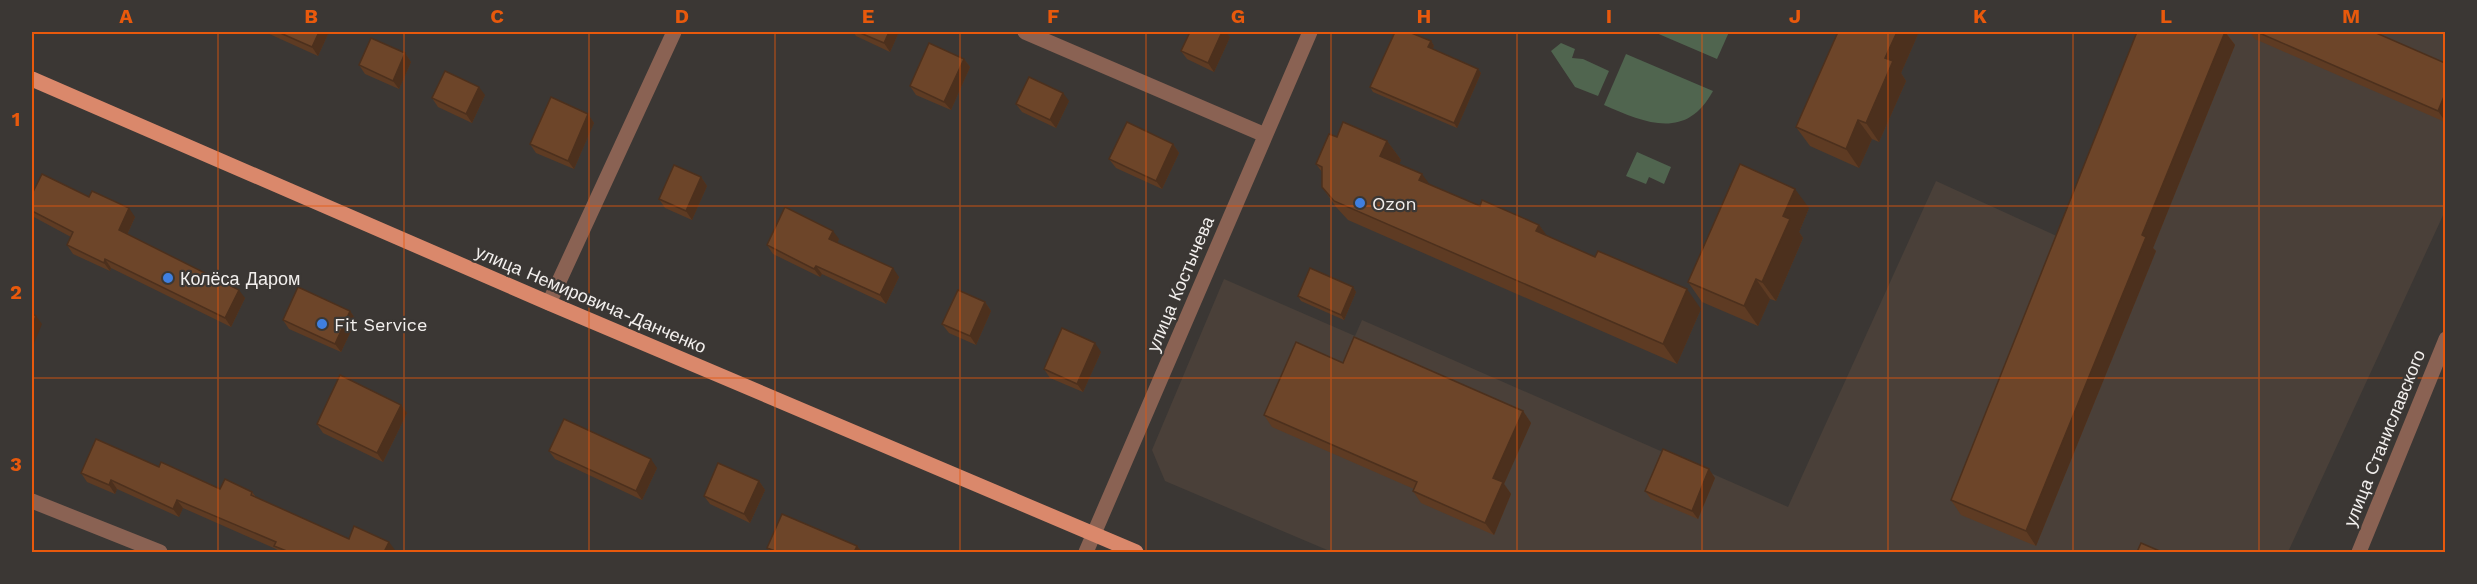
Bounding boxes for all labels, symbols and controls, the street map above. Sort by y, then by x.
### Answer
text: A [119,4,133,28]
text: B [304,4,318,28]
text: C [490,4,504,28]
text: D [675,4,689,28]
text: E [862,4,874,28]
text: F [1047,4,1059,28]
text: G [1231,4,1245,28]
text: H [1417,4,1431,28]
text: I [1606,4,1612,28]
text: J [1789,4,1801,28]
text: K [1973,4,1987,28]
text: L [2160,4,2172,28]
text: M [2342,4,2360,28]
text: 1 [12,107,20,131]
place label: Ozon [1372,193,1417,214]
marker: Ozon [1353,196,1367,210]
street label: улица Костычева [1142,212,1218,355]
street label: улица Немировича-Данченко [472,241,710,357]
place label: Колёса Даром [180,268,300,289]
marker: Колёса Даром [161,271,175,285]
text: 2 [10,280,22,304]
place label: Fit Service [334,314,427,335]
marker: Fit Service [315,317,329,331]
street label: улица Станиславского [2339,347,2429,529]
text: 3 [10,452,22,476]

